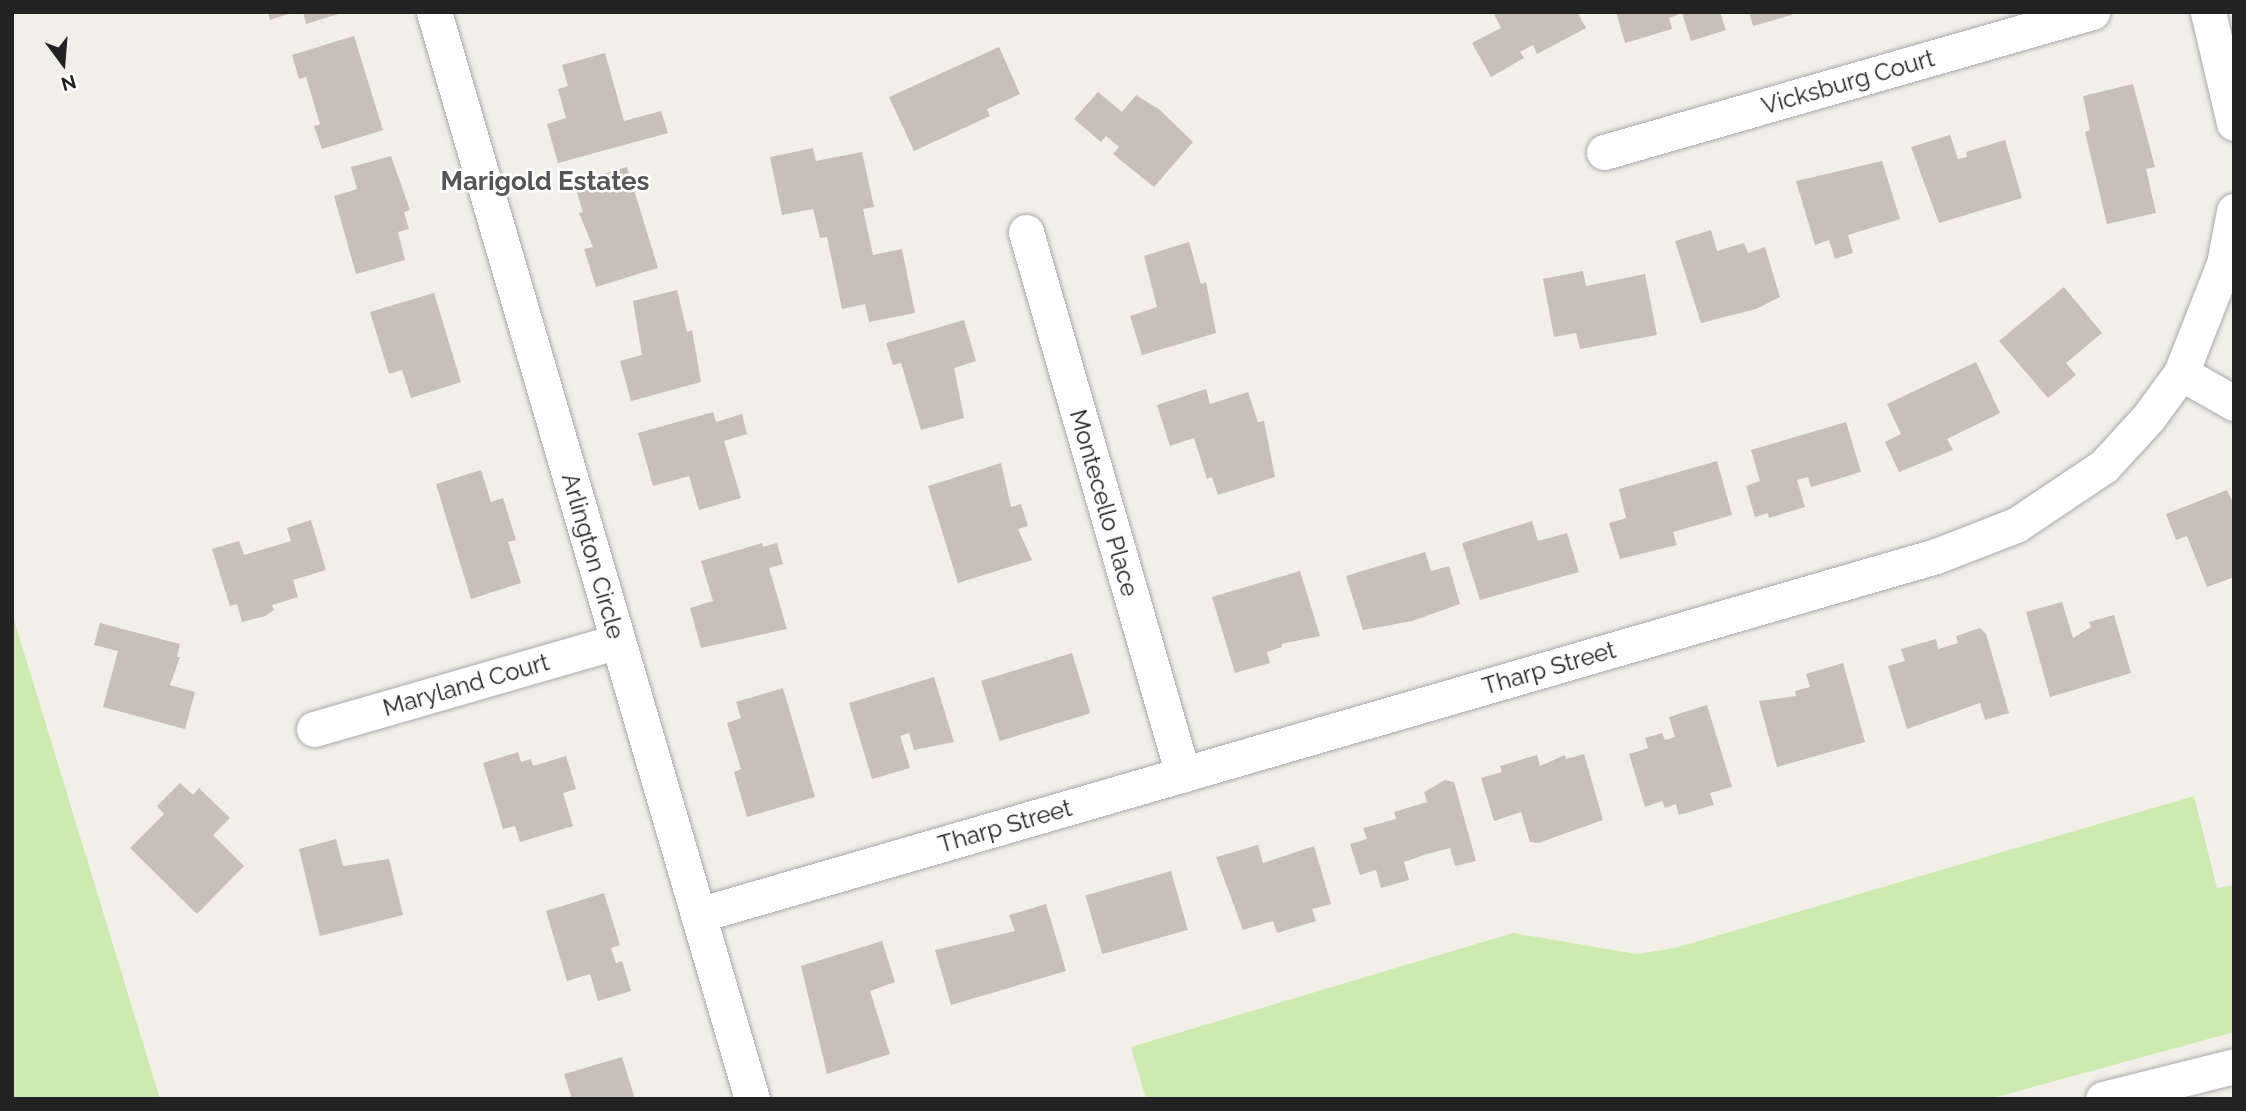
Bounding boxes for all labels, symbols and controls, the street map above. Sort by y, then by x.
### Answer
north arrow [28,28,98,98]
street label: Vicksburg Court [1758,44,1938,120]
text: N [59,71,79,96]
district label: Marigold Estates [441,166,649,198]
street label: Montecello Place [1064,406,1144,600]
street label: Arlington Circle [556,470,630,642]
street label: Tharp Street [1479,635,1619,701]
street label: Maryland Court [380,648,552,722]
street label: Tharp Street [935,793,1075,859]

